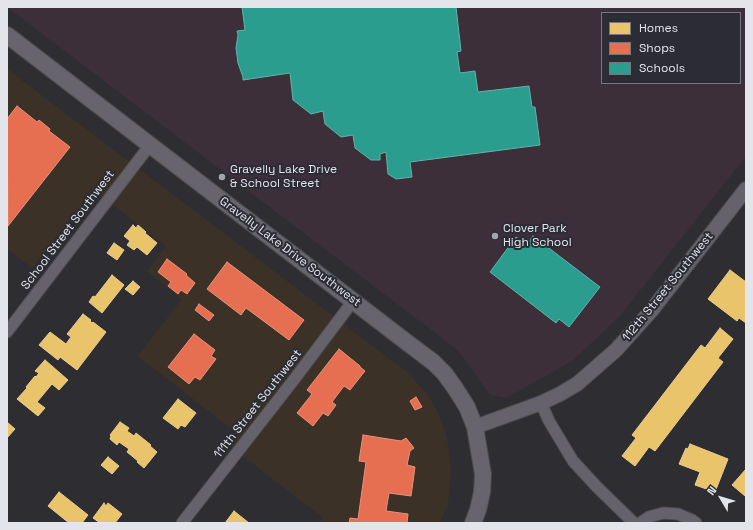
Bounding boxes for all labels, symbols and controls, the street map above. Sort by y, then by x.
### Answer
legend [601,12,741,84]
text: Homes [639,20,678,36]
text: Shops [639,40,675,56]
text: Schools [639,60,685,76]
place label: Gravelly Lake Drive & School Street [230,163,337,191]
street label: School Street Southwest [18,167,118,293]
marker: Gravelly Lake Drive & School Street [217,172,227,182]
street label: Gravelly Lake Drive Southwest [216,194,364,310]
place label: Clover Park High School [503,222,572,250]
street label: 112th Street Southwest [620,230,716,344]
marker: Clover Park High School [490,231,500,241]
street label: 111th Street Southwest [211,347,305,461]
north arrow [701,478,741,518]
text: N [704,483,719,498]

